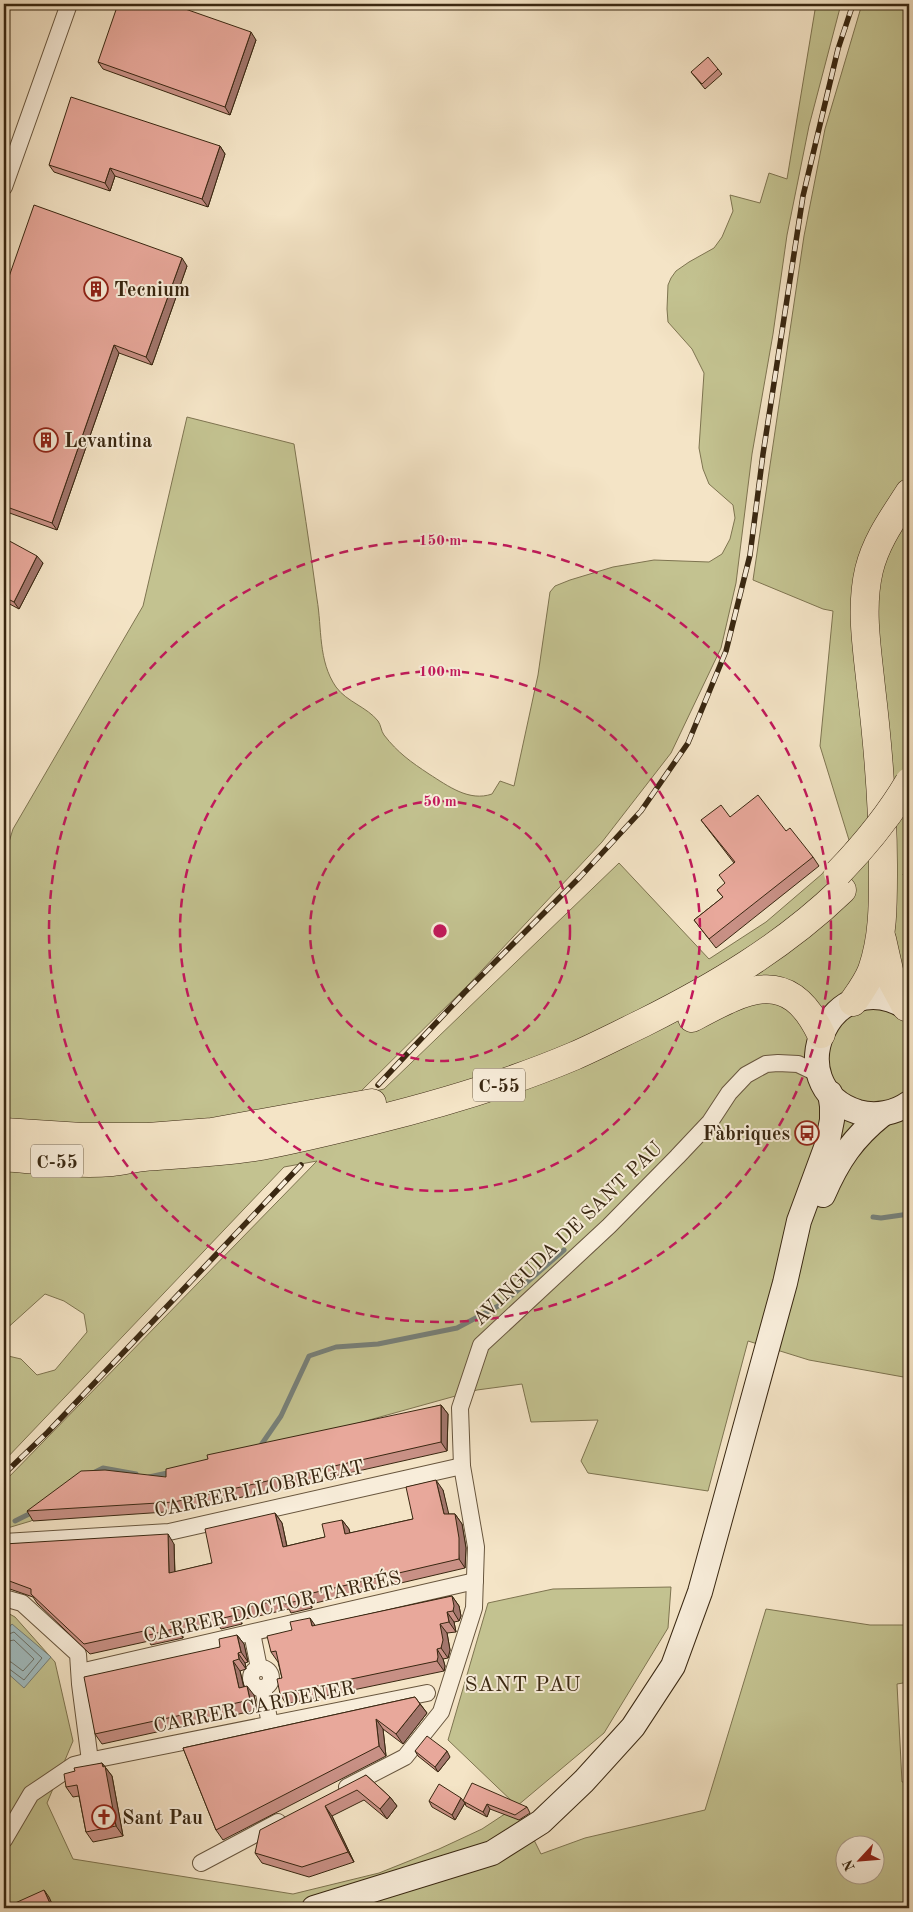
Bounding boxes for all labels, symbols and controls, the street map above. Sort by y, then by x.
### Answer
building icon: Tecnium [83,276,109,302]
place label: Tecnium [114,281,190,301]
building icon: Levantina [33,427,59,453]
place label: Levantina [64,432,152,452]
text: 150 m [419,534,461,549]
text: 100 m [419,665,461,680]
text: 50 m [423,795,457,810]
centre of rings [431,922,449,940]
road number: C-55 [473,1068,525,1102]
bus stop icon: Fàbriques [794,1120,820,1146]
place label: Fàbriques [702,1125,790,1145]
street label: AVINGUDA DE SANT PAU [470,1138,667,1330]
road number: C-55 [31,1144,83,1178]
street label: CARRER LLOBREGAT [153,1458,366,1522]
street label: CARRER DOCTOR TARRÉS [141,1566,403,1647]
district label: SANT PAU [464,1675,582,1696]
street label: CARRER CARDENER [152,1679,357,1737]
church icon: Sant Pau [91,1804,117,1830]
place label: Sant Pau [122,1809,203,1829]
north arrow [836,1834,886,1884]
text: N [840,1857,858,1873]

